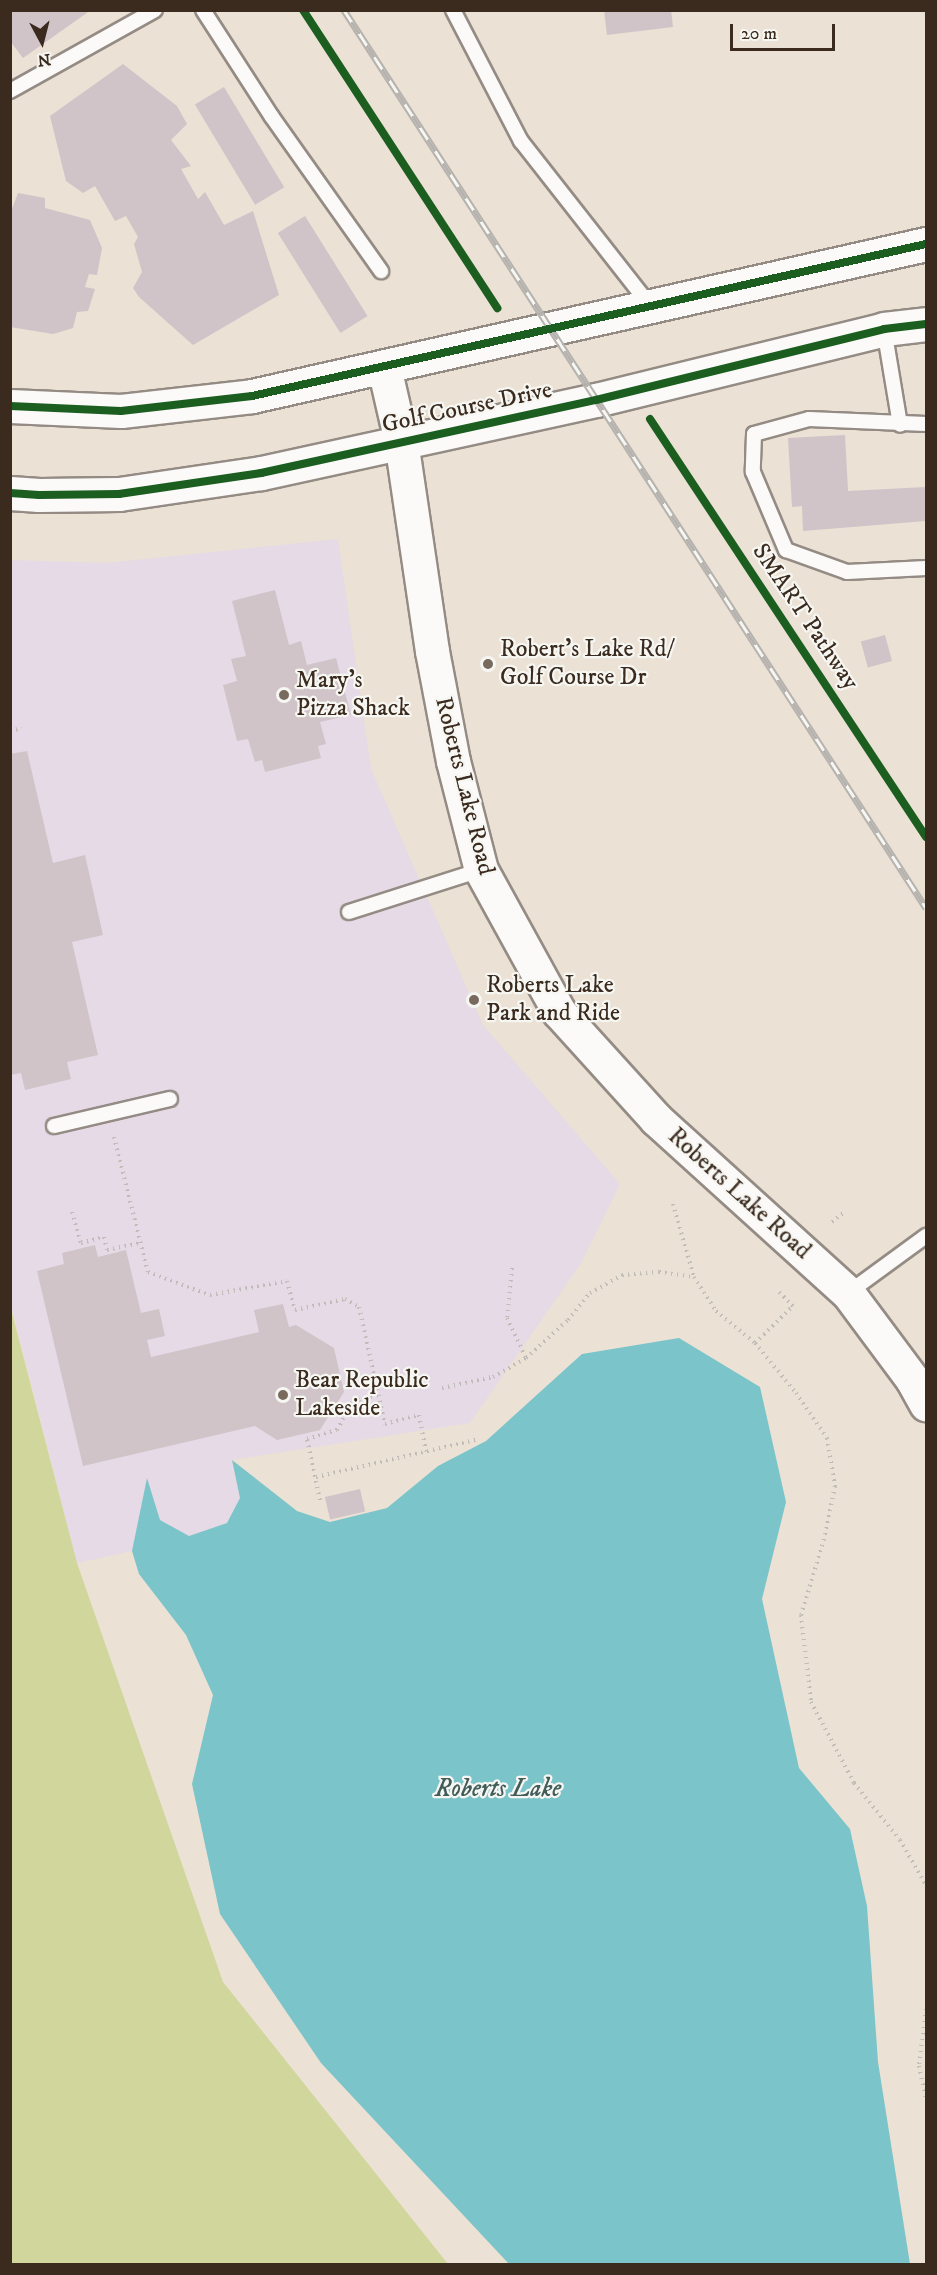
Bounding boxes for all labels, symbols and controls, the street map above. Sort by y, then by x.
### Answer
north arrow [12,12,72,72]
scale bar [733,12,838,50]
text: 20 m [741,23,777,45]
text: N [36,49,52,71]
street label: Golf Course Drive [379,376,555,440]
street label: SMART Pathway [745,538,865,696]
place label: Robert's Lake Rd/ Golf Course Dr [500,636,673,692]
marker: Robert's Lake Rd/ Golf Course Dr [481,657,495,671]
place label: Mary's Pizza Shack [296,667,410,723]
marker: Mary's Pizza Shack [277,688,291,702]
street label: Roberts Lake Road [428,694,500,878]
place label: Roberts Lake Park and Ride [486,972,620,1028]
marker: Roberts Lake Park and Ride [467,993,481,1007]
street label: Roberts Lake Road [662,1122,816,1266]
place label: Bear Republic Lakeside [295,1367,429,1423]
marker: Bear Republic Lakeside [276,1388,290,1402]
water label: Roberts Lake [435,1773,561,1805]

